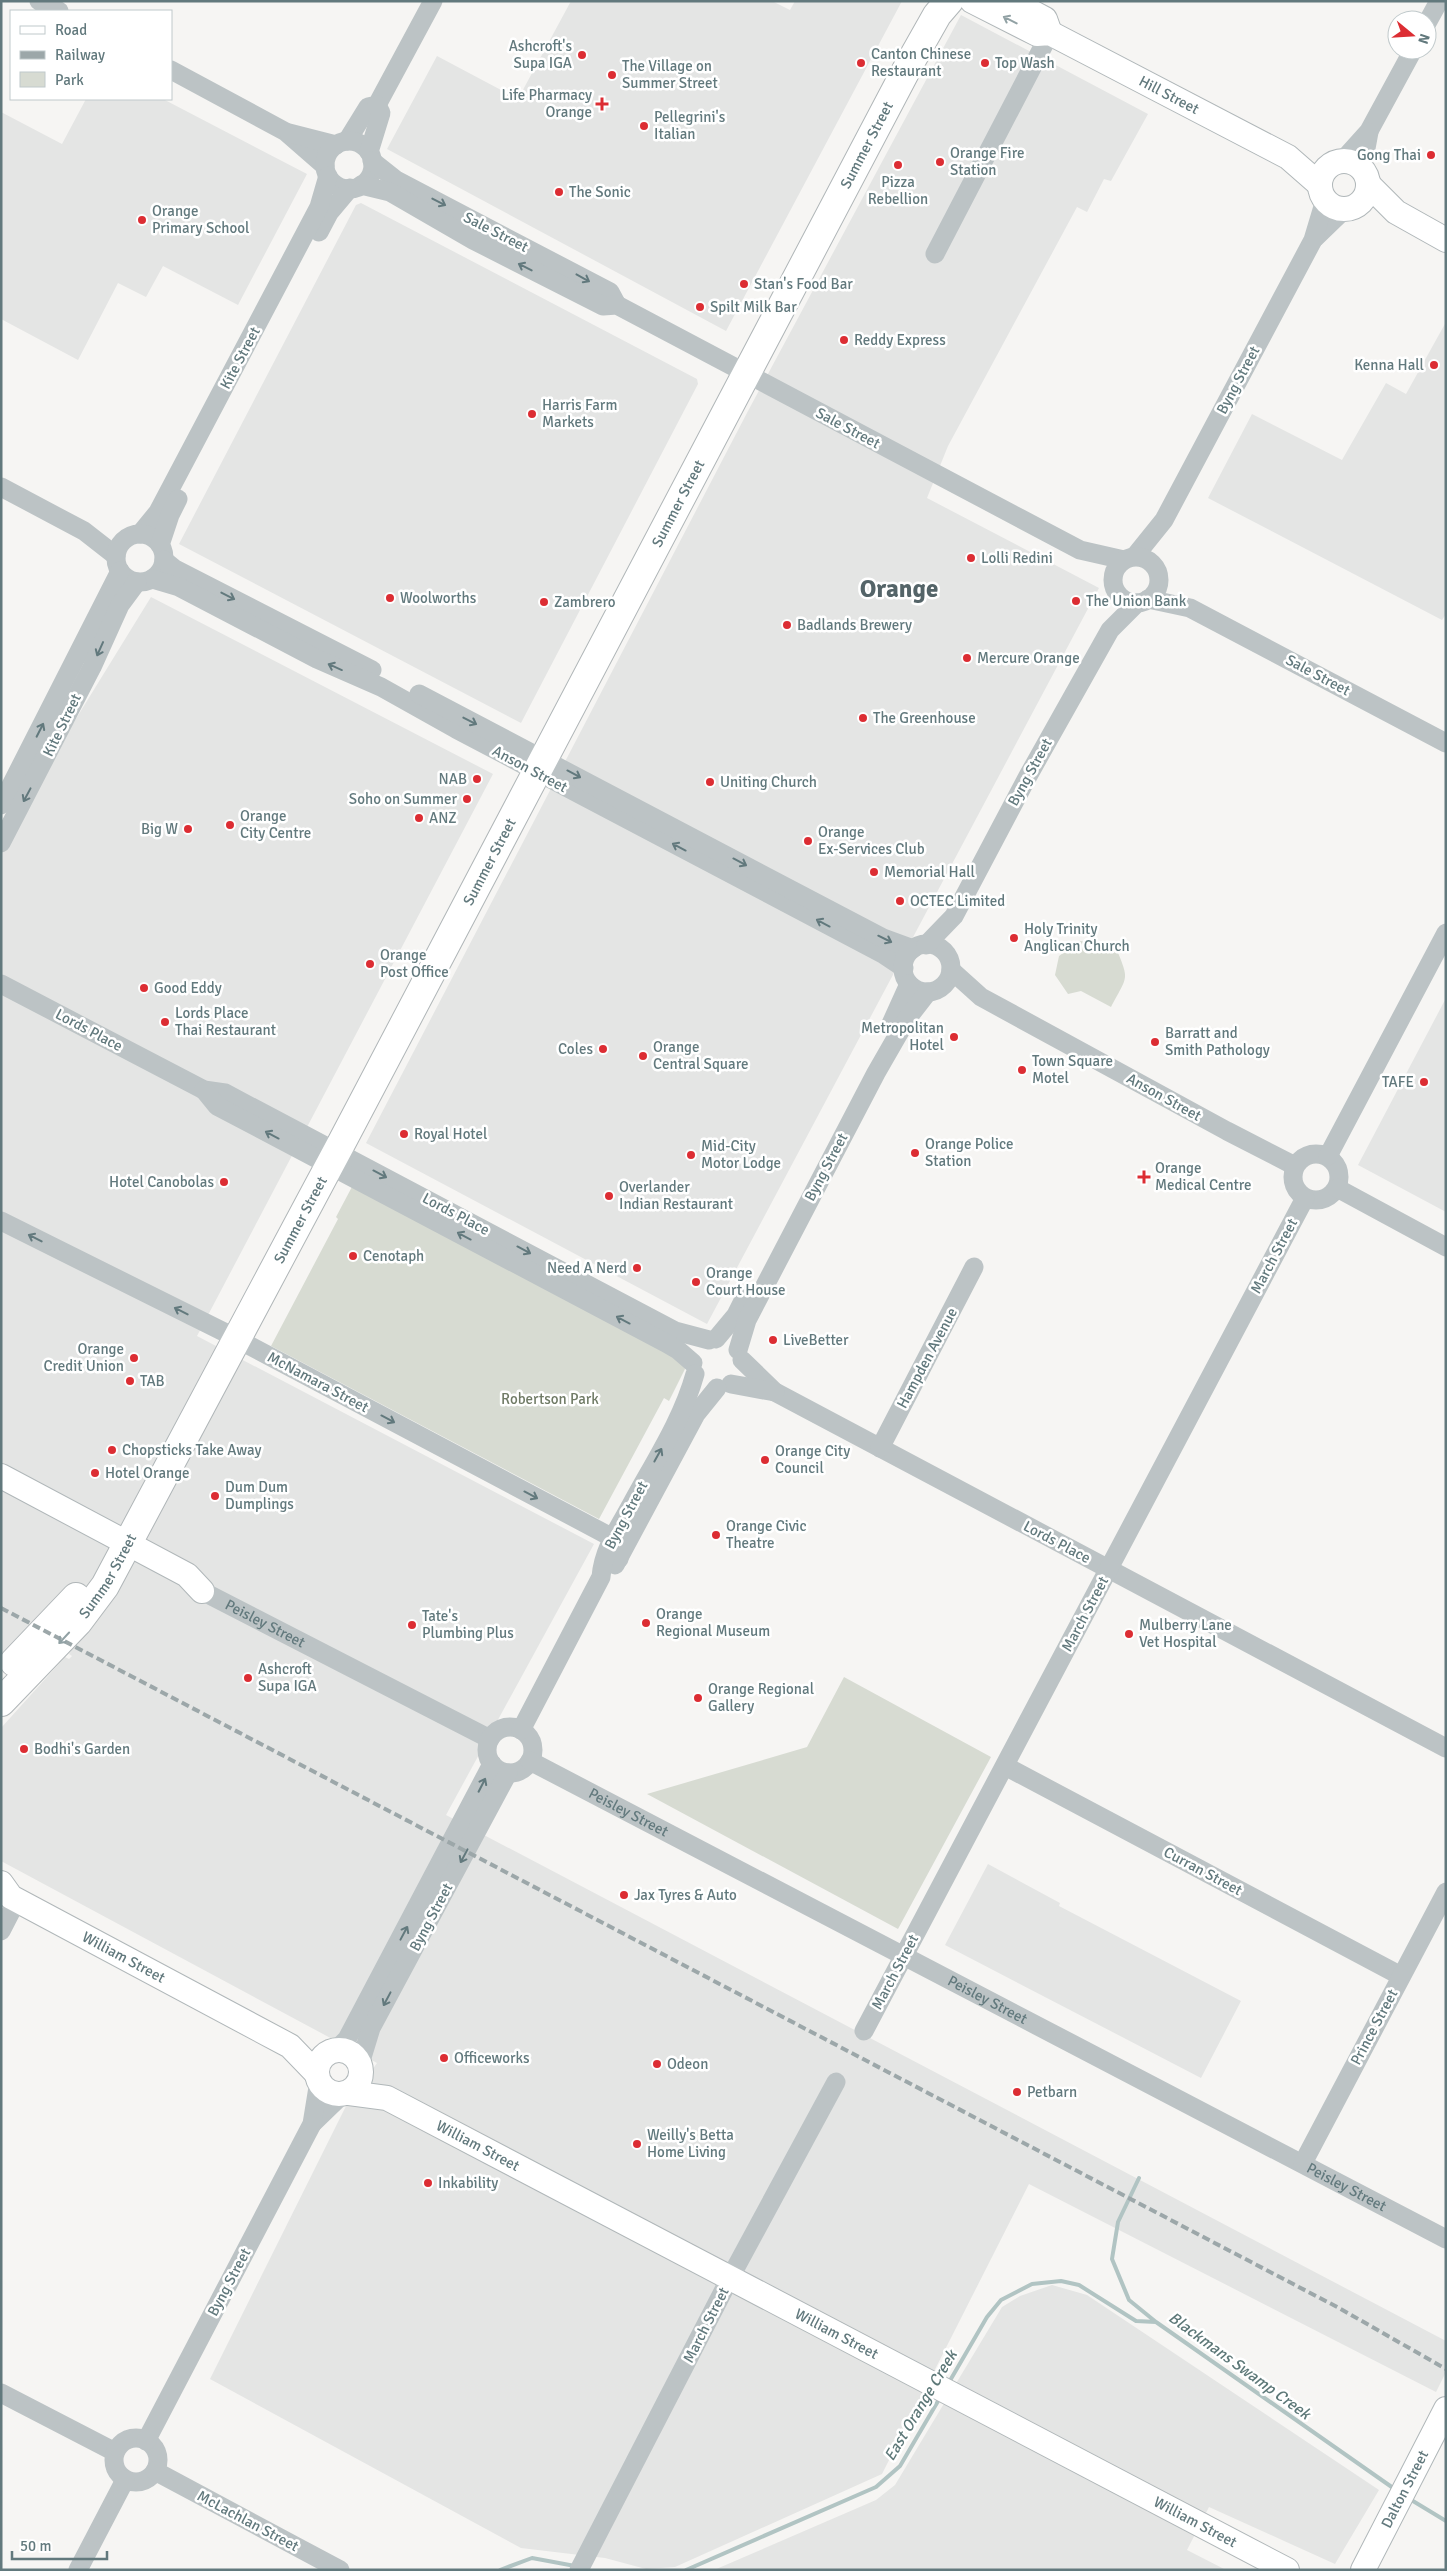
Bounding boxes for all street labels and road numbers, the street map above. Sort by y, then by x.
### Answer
street label: Hill Street [1136,72,1202,118]
street label: Summer Street [836,98,897,192]
street label: Sale Street [461,208,531,256]
street label: Kite Street [216,324,264,392]
street label: Byng Street [1213,343,1263,417]
street label: Sale Street [813,404,883,452]
street label: Summer Street [648,457,708,550]
street label: Sale Street [1283,651,1353,699]
street label: Kite Street [39,691,85,759]
street label: Byng Street [1004,735,1056,809]
street label: Anson Street [489,742,571,796]
street label: Summer Street [459,815,520,908]
street label: Lords Place [52,1005,126,1055]
street label: Anson Street [1124,1069,1204,1125]
street label: Byng Street [801,1130,851,1204]
street label: Summer Street [270,1173,331,1266]
street label: Lords Place [419,1189,493,1239]
street label: March Street [1247,1215,1301,1297]
street label: Hampden Avenue [893,1305,961,1411]
street label: McNamara Street [264,1348,372,1416]
street label: Byng Street [601,1478,651,1552]
street label: Lords Place [1020,1517,1094,1567]
street label: Summer Street [75,1531,140,1622]
street label: March Street [1058,1573,1112,1655]
street label: Peisley Street [222,1595,308,1651]
street label: Peisley Street [586,1784,671,1841]
street label: Curran Street [1161,1843,1245,1899]
street label: Byng Street [406,1880,456,1954]
street label: William Street [79,1928,168,1987]
street label: March Street [868,1931,922,2013]
street label: Peisley Street [945,1972,1030,2028]
street label: Prince Street [1347,1986,1401,2068]
street label: William Street [433,2116,523,2175]
street label: Peisley Street [1304,2159,1389,2215]
street label: Byng Street [204,2245,254,2319]
street label: March Street [679,2284,733,2366]
street label: William Street [792,2305,881,2363]
street label: Dalton Street [1377,2447,1432,2531]
street label: McLachlan Street [194,2487,302,2555]
street label: William Street [1151,2493,1240,2551]

